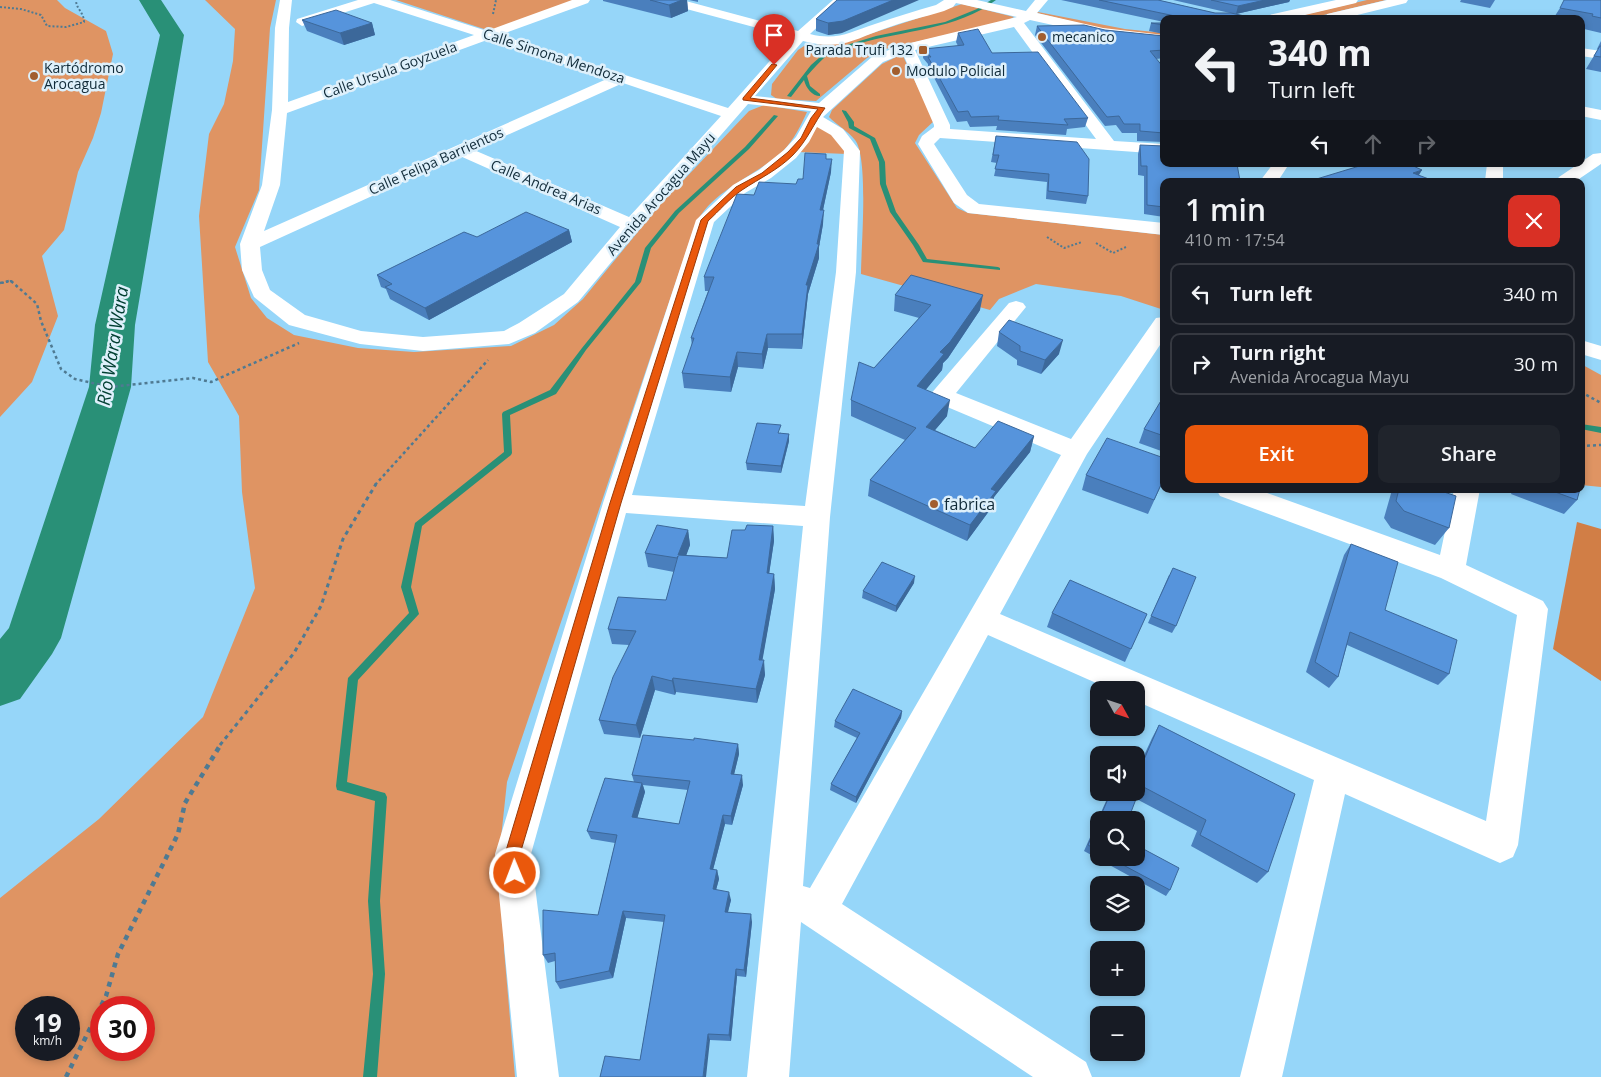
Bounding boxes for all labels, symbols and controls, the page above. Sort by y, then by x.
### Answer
pin [753,14,795,65]
icon: arrive [760,21,788,49]
street label: Calle Simona Mendoza [481,24,628,87]
place label: mecanico [1052,27,1115,46]
text: 340 m [1268,29,1372,76]
marker: mecanico [1036,31,1048,43]
icon: left [1185,35,1250,100]
street label: Calle Ursula Goyzuela [320,36,459,103]
place label: Parada Trufi 132 [805,40,913,59]
marker: Parada Trufi 132 [917,44,929,56]
place label: Kartódromo Arocagua [44,58,124,93]
place label: Modulo Policial [906,61,1005,80]
marker: Modulo Policial [890,65,902,77]
marker: Kartódromo Arocagua [28,70,40,82]
text: Turn left [1268,74,1355,104]
street label: Calle Felipa Barrientos [365,122,506,199]
street label: Avenida Arocagua Mayu [602,128,719,259]
icon: left [1306,130,1334,158]
icon: ahead [1359,130,1387,158]
icon: right [1412,130,1440,158]
street label: Calle Andrea Arias [488,155,605,219]
text: 1 min [1185,189,1266,230]
button: close [1508,195,1560,247]
text: 410 m · 17:54 [1185,229,1285,251]
icon: left [1187,280,1215,308]
text: Turn left [1230,281,1312,307]
text: 340 m [1503,281,1558,307]
water label: Río Wara Wara [91,285,133,407]
text: Turn right [1230,340,1325,366]
icon: right [1187,350,1215,378]
text: 30 m [1514,351,1558,377]
text: Avenida Arocagua Mayu [1230,366,1409,388]
button: Exit [1185,425,1368,483]
button: Share [1378,425,1560,483]
place label: fabrica [944,493,995,515]
marker: fabrica [928,498,940,510]
north arrow [1090,681,1145,736]
map controls [1090,681,1145,1061]
button: sound [1090,746,1145,801]
button: search [1090,811,1145,866]
position arrow [488,846,540,898]
button: layers [1090,876,1145,931]
button: + [1090,941,1145,996]
speed limit sign: 30 [90,996,155,1061]
text: 19 [33,1005,62,1039]
button: − [1090,1006,1145,1061]
text: km/h [33,1032,62,1049]

